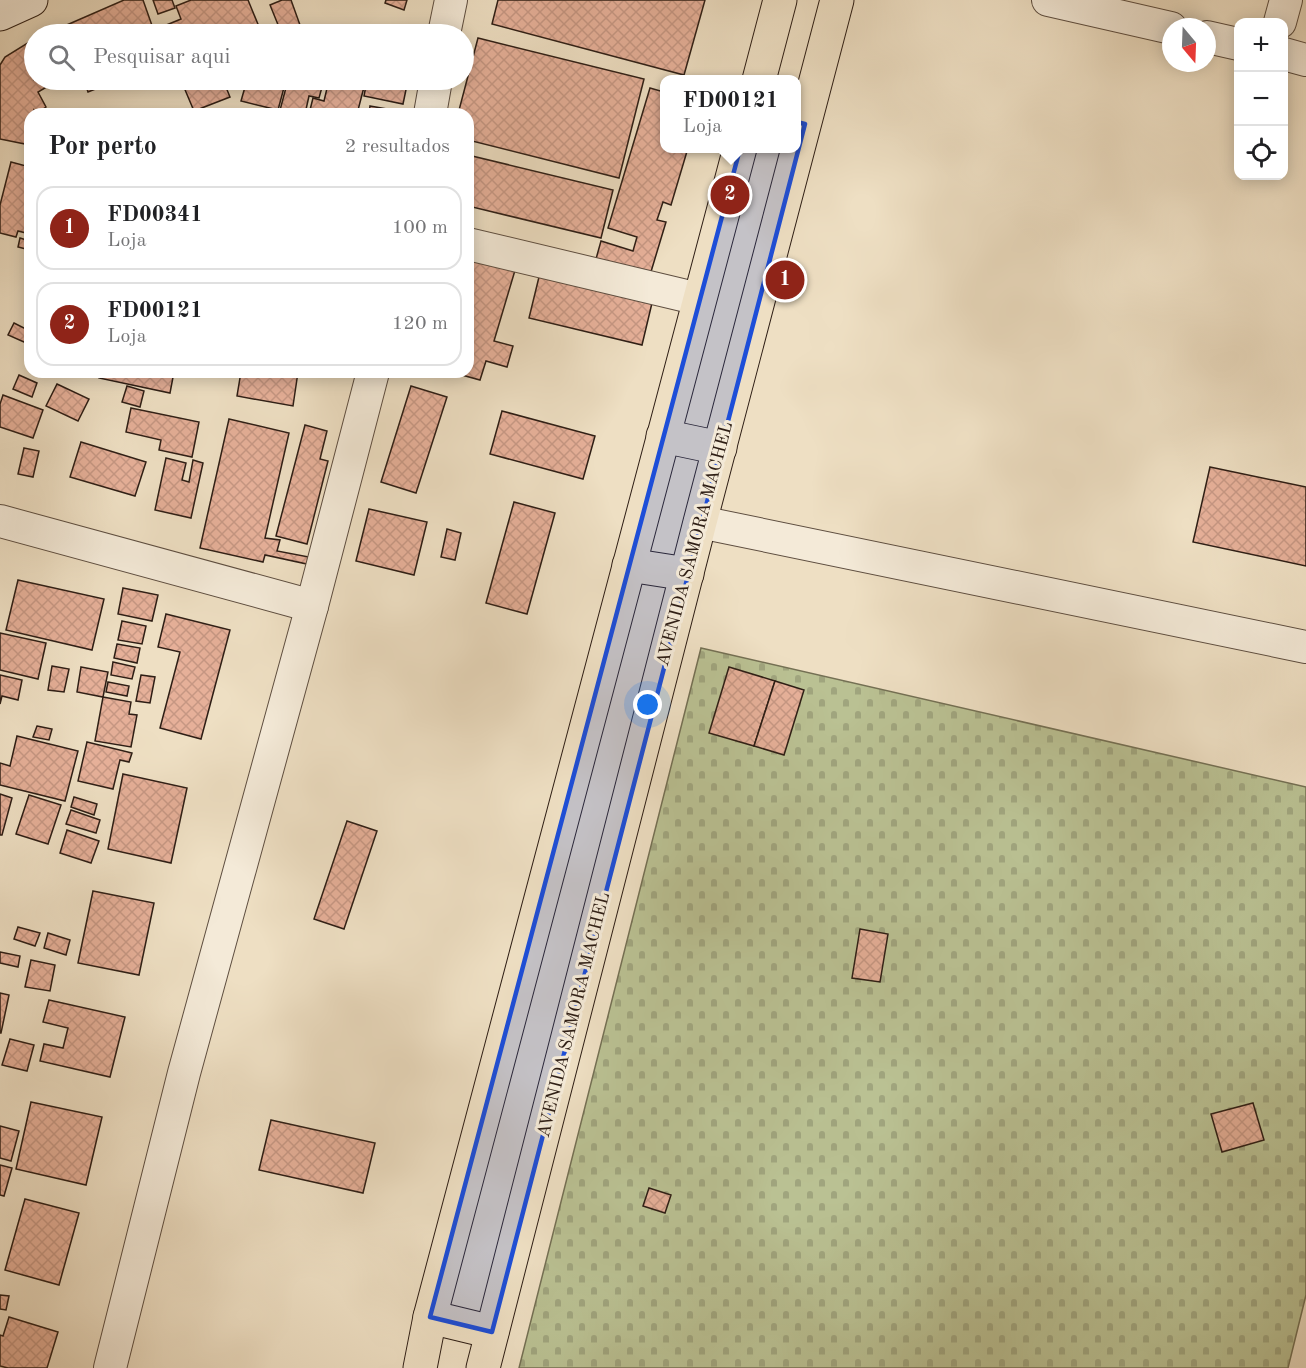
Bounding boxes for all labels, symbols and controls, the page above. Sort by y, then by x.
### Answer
north arrow [1162,18,1216,72]
map controls [1234,18,1288,180]
button: + [1234,18,1288,72]
search box [24,24,474,90]
icon: search [45,41,78,74]
text: Pesquisar aqui [93,46,230,68]
button: − [1234,72,1288,126]
popup [660,75,801,153]
text: FD00121 [683,90,778,112]
text: Loja [683,117,722,137]
button: locate [1234,126,1288,180]
text: Por perto [48,134,157,160]
text: 2 resultados [345,137,450,157]
pin: 2 [710,172,750,218]
text: FD00341 [107,204,203,226]
text: 1 [64,218,75,238]
text: 100 m [392,218,448,238]
text: Loja [107,231,147,251]
pin: 1 [766,258,804,302]
text: FD00121 [107,300,203,322]
text: 2 [64,314,75,334]
text: 120 m [392,314,448,334]
text: Loja [107,327,147,347]
street label: AVENIDA SAMORA MACHEL [654,420,736,668]
your location [633,690,662,719]
street label: AVENIDA SAMORA MACHEL [535,890,613,1140]

